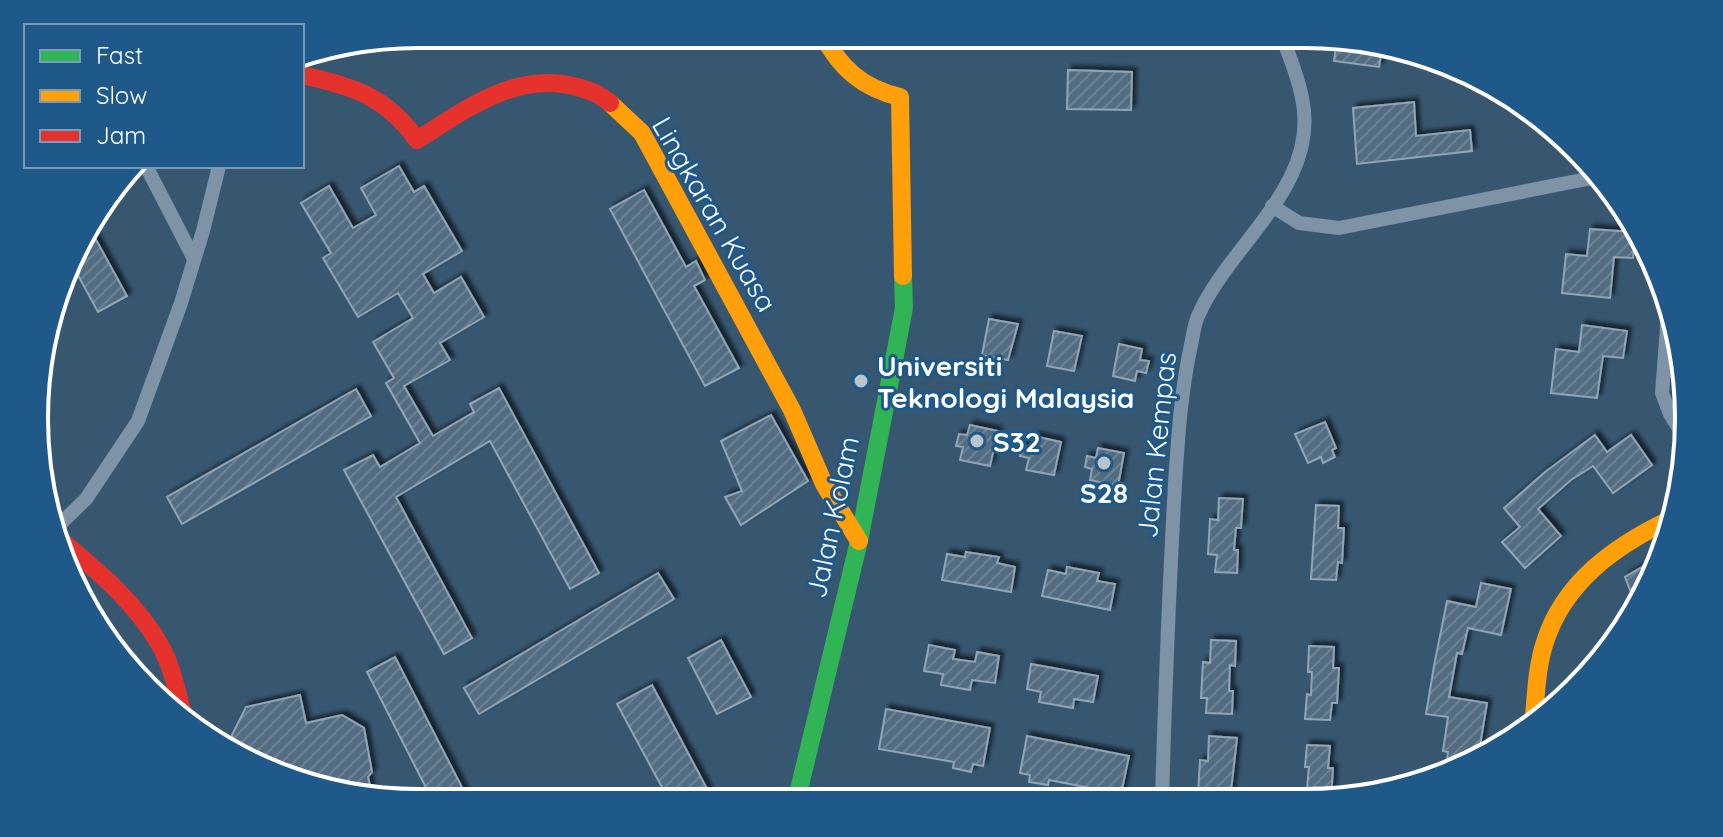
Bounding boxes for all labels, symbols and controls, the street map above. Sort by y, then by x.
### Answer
legend [24,24,304,168]
text: Fast [96,40,143,70]
text: Slow [96,80,147,110]
street label: Lingkaran Kuasa [645,110,785,318]
text: Jam [96,120,146,150]
place label: Universiti Teknologi Malaysia [877,348,1134,415]
street label: Jalan Kempas [1129,350,1183,540]
marker: Universiti Teknologi Malaysia [852,372,870,390]
place label: S32 [993,424,1041,459]
marker: S32 [968,432,986,450]
street label: Jalan Kolam [798,433,866,601]
marker: S28 [1095,454,1113,472]
place label: S28 [1080,475,1128,510]

